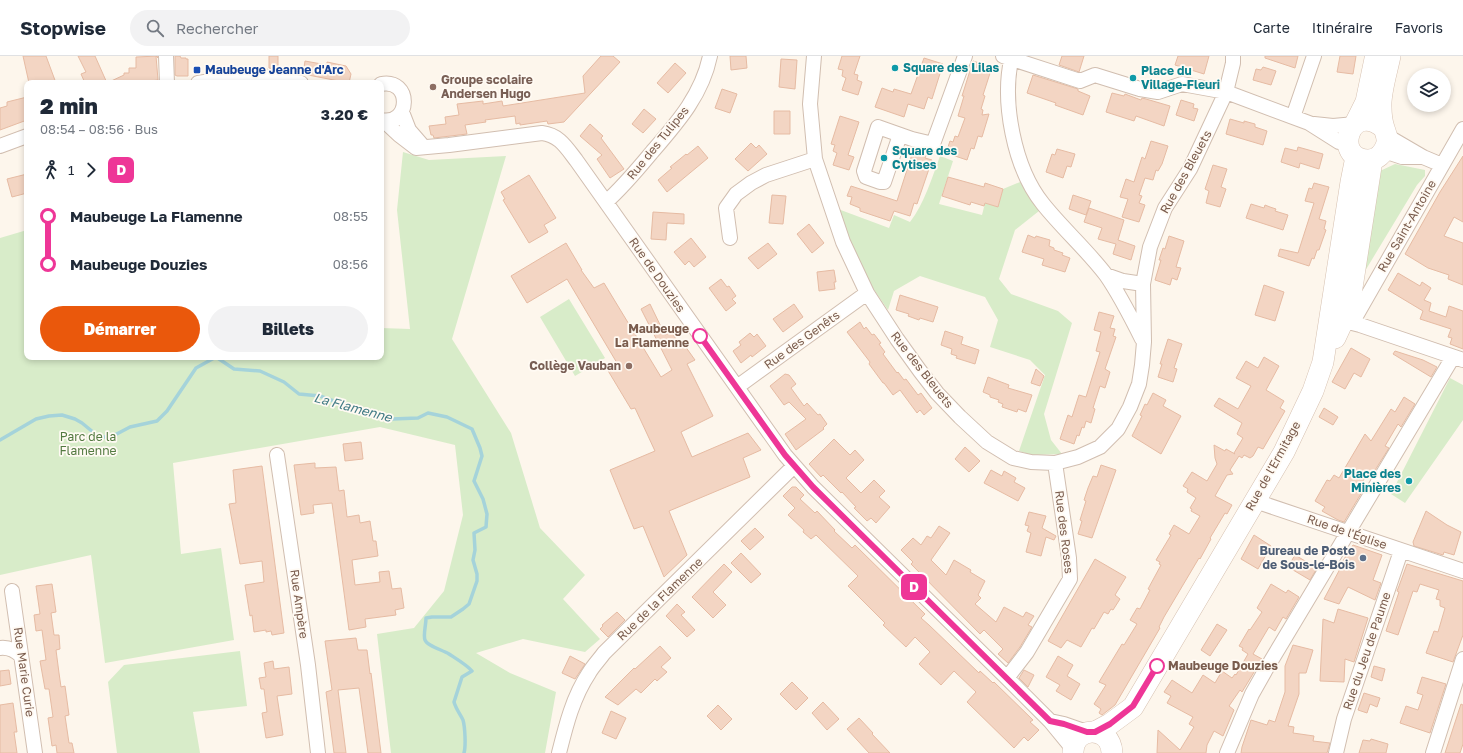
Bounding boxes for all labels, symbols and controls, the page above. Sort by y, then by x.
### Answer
search box [130,10,410,46]
text: Stopwise [20,16,106,39]
icon: search [144,17,166,39]
text: Rechercher [176,19,258,37]
text: Carte [1253,19,1290,36]
text: Itinéraire [1312,19,1373,36]
text: Favoris [1395,19,1443,36]
place label: Square des Lilas [903,60,999,75]
place label: Maubeuge Jeanne d'Arc [205,62,344,77]
marker: Square des Lilas [890,63,900,73]
place label: Place du Village-Fleuri [1141,63,1220,92]
marker: Maubeuge Jeanne d'Arc [192,65,202,75]
map controls [1407,68,1451,112]
button: layers [1407,68,1451,112]
place label: Groupe scolaire Andersen Hugo [441,72,533,101]
marker: Place du Village-Fleuri [1128,73,1138,83]
marker: Groupe scolaire Andersen Hugo [428,82,438,92]
text: 2 min [40,92,98,119]
street label: Rue des Tulipes [623,103,692,182]
text: 3.20 € [321,105,368,123]
text: 08:54 – 08:56 · Bus [40,121,158,137]
street label: Rue des Bleuets [1156,127,1215,216]
place label: Square des Cytises [892,143,958,172]
marker: Square des Cytises [879,153,889,163]
icon: walk [40,159,62,181]
icon: forward [80,159,102,181]
text: D [116,161,126,178]
text: 1 [68,162,74,178]
street label: Rue Saint-Antoine [1374,177,1439,275]
text: Maubeuge La Flamenne [70,207,243,225]
text: 08:55 [333,208,368,224]
street label: Rue de Douzies [626,234,689,315]
text: Maubeuge Douzies [70,255,207,273]
text: 08:56 [333,256,368,272]
button: Démarrer [40,306,200,352]
button: Billets [208,306,368,352]
street label: Rue des Genêts [761,307,842,372]
place label: Maubeuge La Flamenne [615,321,689,350]
marker: Maubeuge La Flamenne [692,328,708,344]
street label: Rue des Bleuets [888,328,957,411]
place label: Collège Vauban [529,358,621,373]
marker: Collège Vauban [624,361,634,371]
water label: La Flamenne [312,389,395,425]
street label: Rue de l'Ermitage [1242,418,1303,513]
park label: Parc de la Flamenne [59,429,117,458]
place label: Place des Minières [1344,466,1401,495]
marker: Place des Minières [1404,476,1414,486]
street label: Rue des Roses [1052,489,1077,574]
street label: Rue de l'Église [1305,511,1389,552]
place label: Bureau de Poste de Sous-le-Bois [1260,543,1355,572]
marker: Bureau de Poste de Sous-le-Bois [1358,553,1368,563]
street label: Rue de la Flamenne [614,554,706,643]
street label: Rue Ampère [287,568,312,639]
line badge: D [901,574,927,600]
text: D [909,578,919,595]
street label: Rue du Jeu de Paume [1339,590,1394,712]
street label: Rue Marie Curie [11,626,38,718]
marker: Maubeuge Douzies [1149,658,1165,674]
place label: Maubeuge Douzies [1168,658,1278,673]

